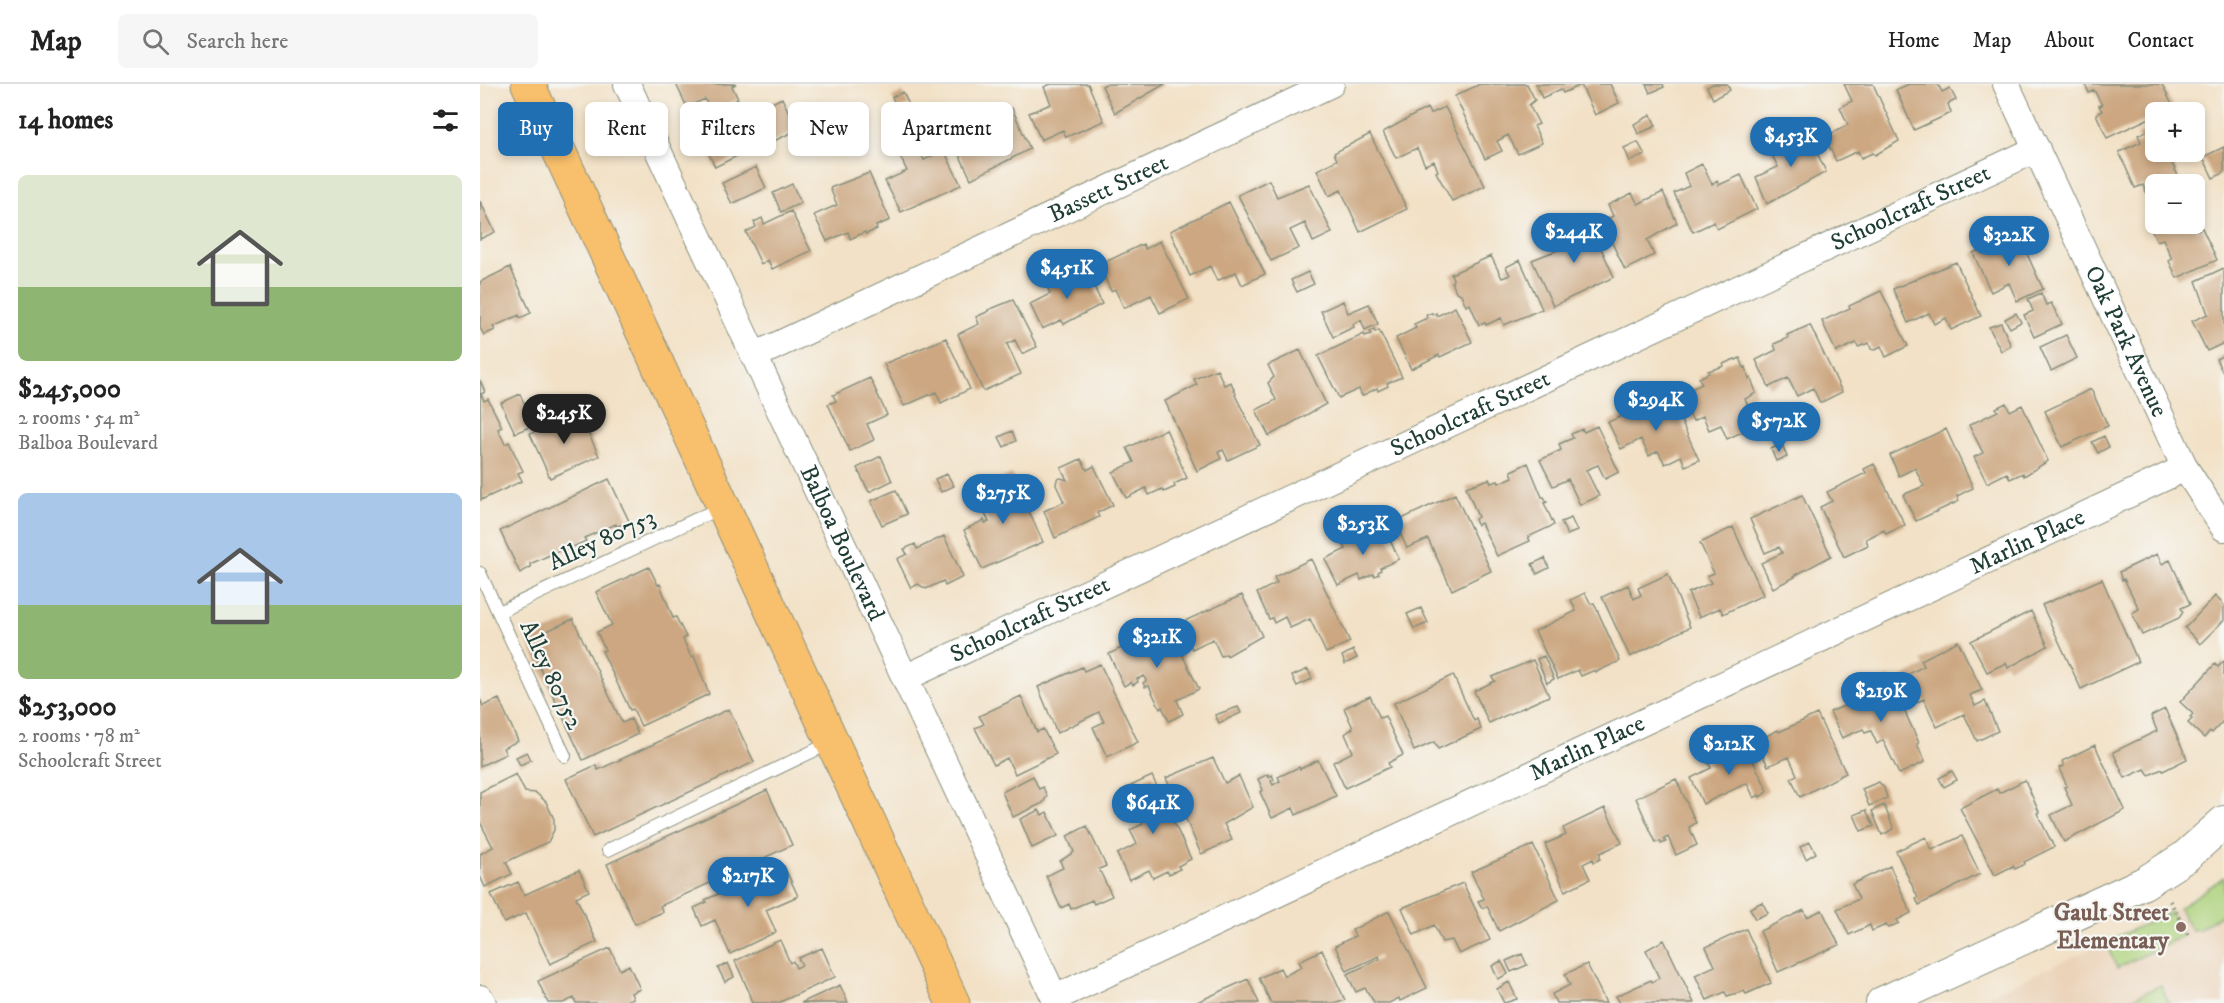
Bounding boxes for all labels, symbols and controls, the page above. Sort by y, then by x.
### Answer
search box [118,14,538,68]
text: Map [30,24,82,59]
icon: search [139,25,172,58]
text: Search here [187,28,288,55]
text: Home [1888,28,1940,54]
text: Map [1973,28,2011,54]
text: About [2044,28,2095,54]
text: Contact [2128,28,2194,54]
chip: Buy [498,102,573,156]
chip: Rent [585,102,668,156]
chip: Filters [680,102,776,156]
chip: New [788,102,869,156]
chip: Apartment [881,102,1013,156]
map controls [2145,102,2205,234]
button: + [2145,102,2205,162]
text: 14 homes [18,104,113,137]
icon: filters [429,104,462,137]
pin: $453K [1749,117,1833,168]
text: $453K [1764,124,1818,149]
street label: Bassett Street [1044,148,1173,230]
street label: Schoolcraft Street [1826,158,1995,258]
button: − [2145,174,2205,234]
pin: $244K [1532,213,1616,264]
icon: home [186,214,294,322]
pin: $322K [1967,216,2051,267]
text: $244K [1545,220,1603,245]
text: $322K [1983,223,2035,248]
pin: $451K [1025,249,1109,300]
text: $451K [1040,256,1094,281]
street label: Oak Park Avenue [2078,261,2174,422]
street label: Schoolcraft Street [1386,364,1555,464]
text: $245,000 [18,373,121,406]
pin: $294K [1614,381,1698,432]
text: $294K [1628,388,1684,413]
pin: $245K [522,394,606,445]
text: $245K [536,401,592,426]
pin: $572K [1737,402,1821,453]
text: 2 rooms · 54 m² [18,406,140,431]
text: $572K [1751,409,1807,434]
text: Balboa Boulevard [18,431,158,456]
street label: Balboa Boulevard [793,461,891,626]
pin: $275K [961,474,1045,525]
text: $275K [976,481,1030,506]
street label: Alley 80753 [544,502,660,578]
street label: Marlin Place [1965,502,2090,582]
pin: $253K [1321,505,1405,556]
text: $253K [1337,512,1389,537]
icon: home [186,532,294,640]
street label: Schoolcraft Street [945,569,1115,670]
street label: Alley 80752 [513,616,589,735]
pin: $321K [1115,618,1199,669]
text: $321K [1132,625,1182,650]
pin: $219K [1839,672,1923,723]
text: $219K [1855,679,1907,704]
text: $253,000 [18,691,116,724]
street label: Marlin Place [1525,708,1650,788]
text: 2 rooms · 78 m² [18,724,140,749]
pin: $212K [1687,725,1771,776]
text: $212K [1703,732,1755,757]
text: Schoolcraft Street [18,749,162,774]
pin: $641K [1111,784,1195,835]
text: $641K [1126,791,1180,816]
pin: $217K [706,857,790,908]
text: $217K [722,864,774,889]
place label: Gault Street Elementary [2054,898,2170,956]
marker: Gault Street Elementary [2174,920,2188,934]

